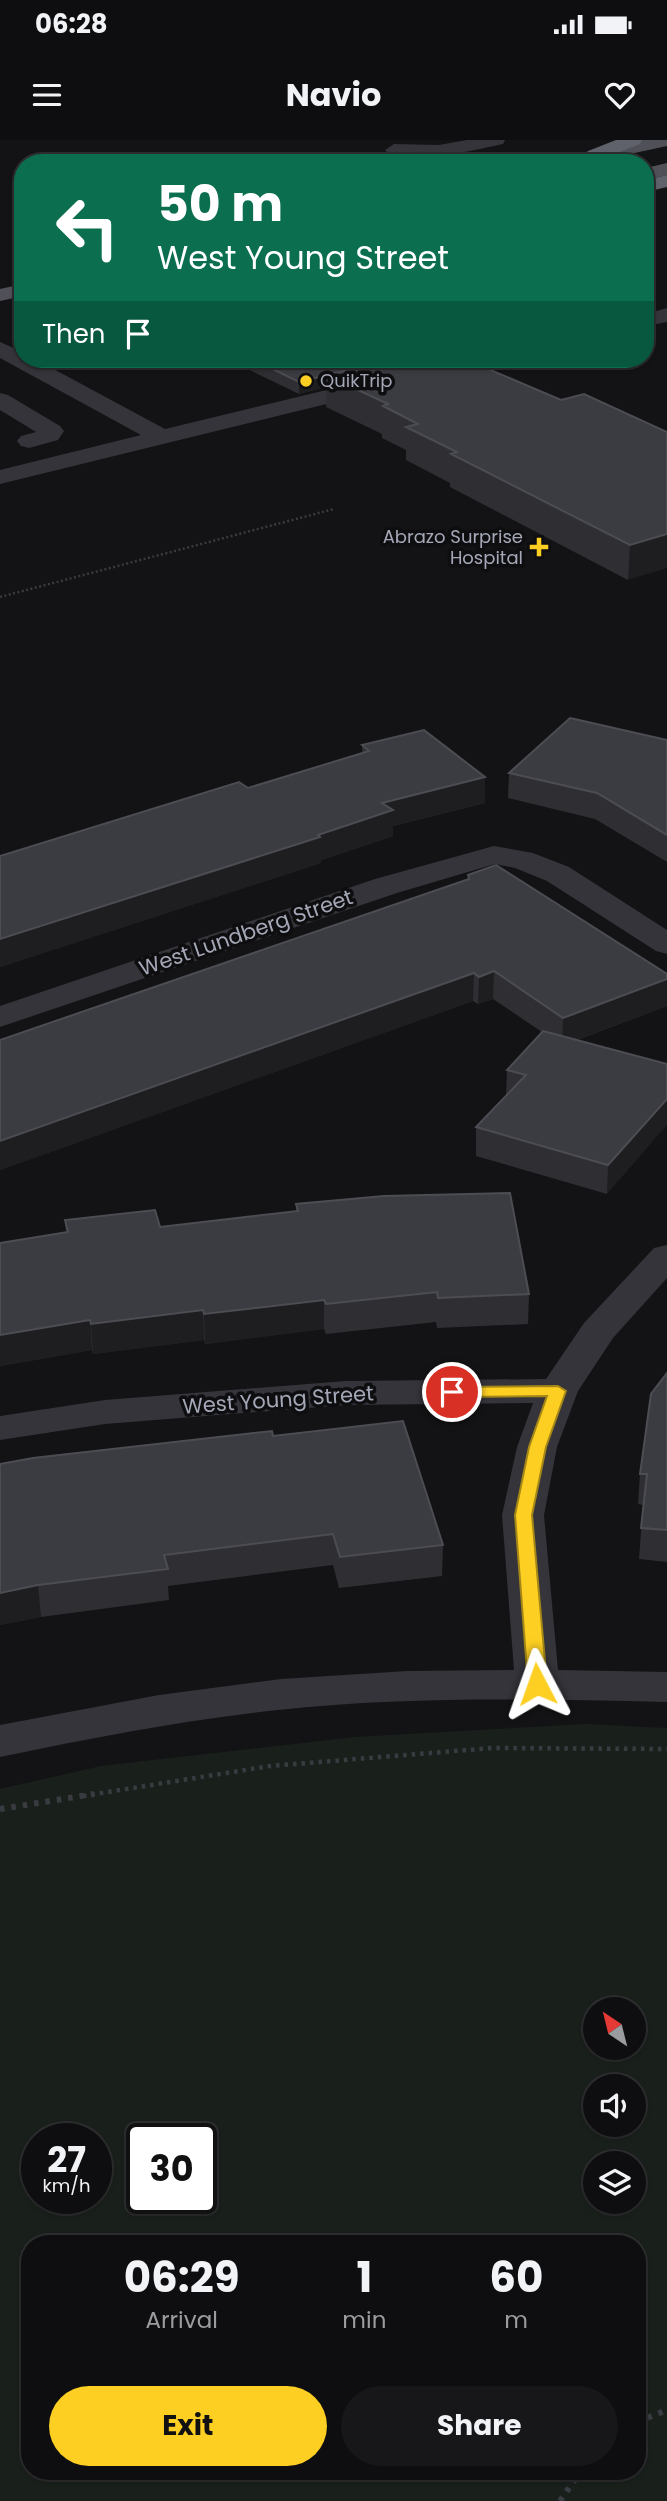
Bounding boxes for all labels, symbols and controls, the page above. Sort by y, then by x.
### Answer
text: 06:28 [35,6,108,42]
text: Navio [286,72,381,117]
icon: menu [28,76,66,114]
icon: heart [601,76,639,114]
text: 50 m [157,170,283,238]
icon: left [42,182,133,273]
text: West Young Street [157,235,449,280]
icon: arrive [119,315,157,353]
text: Then [42,316,105,352]
place label: QuikTrip [320,368,392,393]
marker: QuikTrip [298,373,314,389]
place label: Abrazo Surprise Hospital [383,524,523,570]
marker: Abrazo Surprise Hospital [529,537,549,557]
street label: West Lundberg Street [135,882,357,983]
pin [422,1362,482,1422]
icon: arrive [433,1373,471,1411]
street label: West Young Street [181,1378,375,1421]
position arrow [500,1647,574,1721]
north arrow [583,1997,646,2060]
map controls [583,1997,646,2214]
button: sound [583,2074,646,2137]
speed limit sign: 30 [126,2123,217,2214]
text: 27 [47,2135,86,2184]
button: layers [583,2151,646,2214]
text: km/h [43,2173,90,2198]
text: 06:29 [124,2248,240,2307]
text: 1 [356,2248,372,2307]
text: 60 [489,2248,543,2307]
text: Arrival [145,2304,218,2336]
text: min [342,2304,386,2336]
text: m [504,2304,528,2336]
button: Exit [49,2386,327,2466]
button: Share [341,2386,618,2466]

